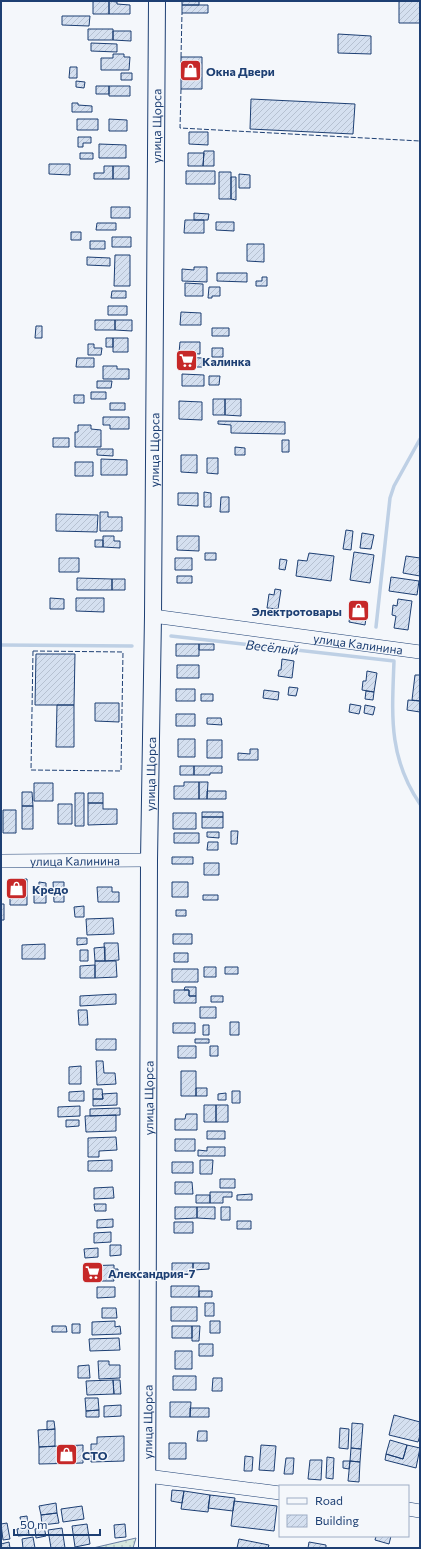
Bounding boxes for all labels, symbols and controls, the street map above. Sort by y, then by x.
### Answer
shop icon: Окна Двери [178,58,204,84]
place label: Окна Двери [206,64,275,78]
street label: улица Щорса [149,89,163,163]
supermarket icon: Калинка [174,348,200,374]
place label: Калинка [202,354,251,368]
street label: улица Щорса [147,413,161,487]
shop icon: Электротовары [345,598,371,624]
place label: Электротовары [251,604,342,618]
street label: улица Калинина [313,631,404,657]
water label: Весёлый [245,636,300,658]
street label: улица Щорса [143,737,158,811]
street label: улица Калинина [30,853,120,868]
shop icon: Кредо [4,876,30,902]
place label: Кредо [32,882,68,896]
street label: улица Щорса [141,1061,155,1135]
supermarket icon: Александрия-7 [79,1260,105,1286]
place label: Александрия-7 [108,1266,196,1280]
street label: улица Щорса [140,1385,154,1459]
shop icon: СТО [53,1442,79,1468]
place label: СТО [82,1448,108,1462]
legend [279,1485,409,1537]
text: Road [315,1493,343,1507]
scale bar [14,1511,100,1537]
text: Building [315,1513,359,1527]
text: 50 m [20,1517,48,1531]

